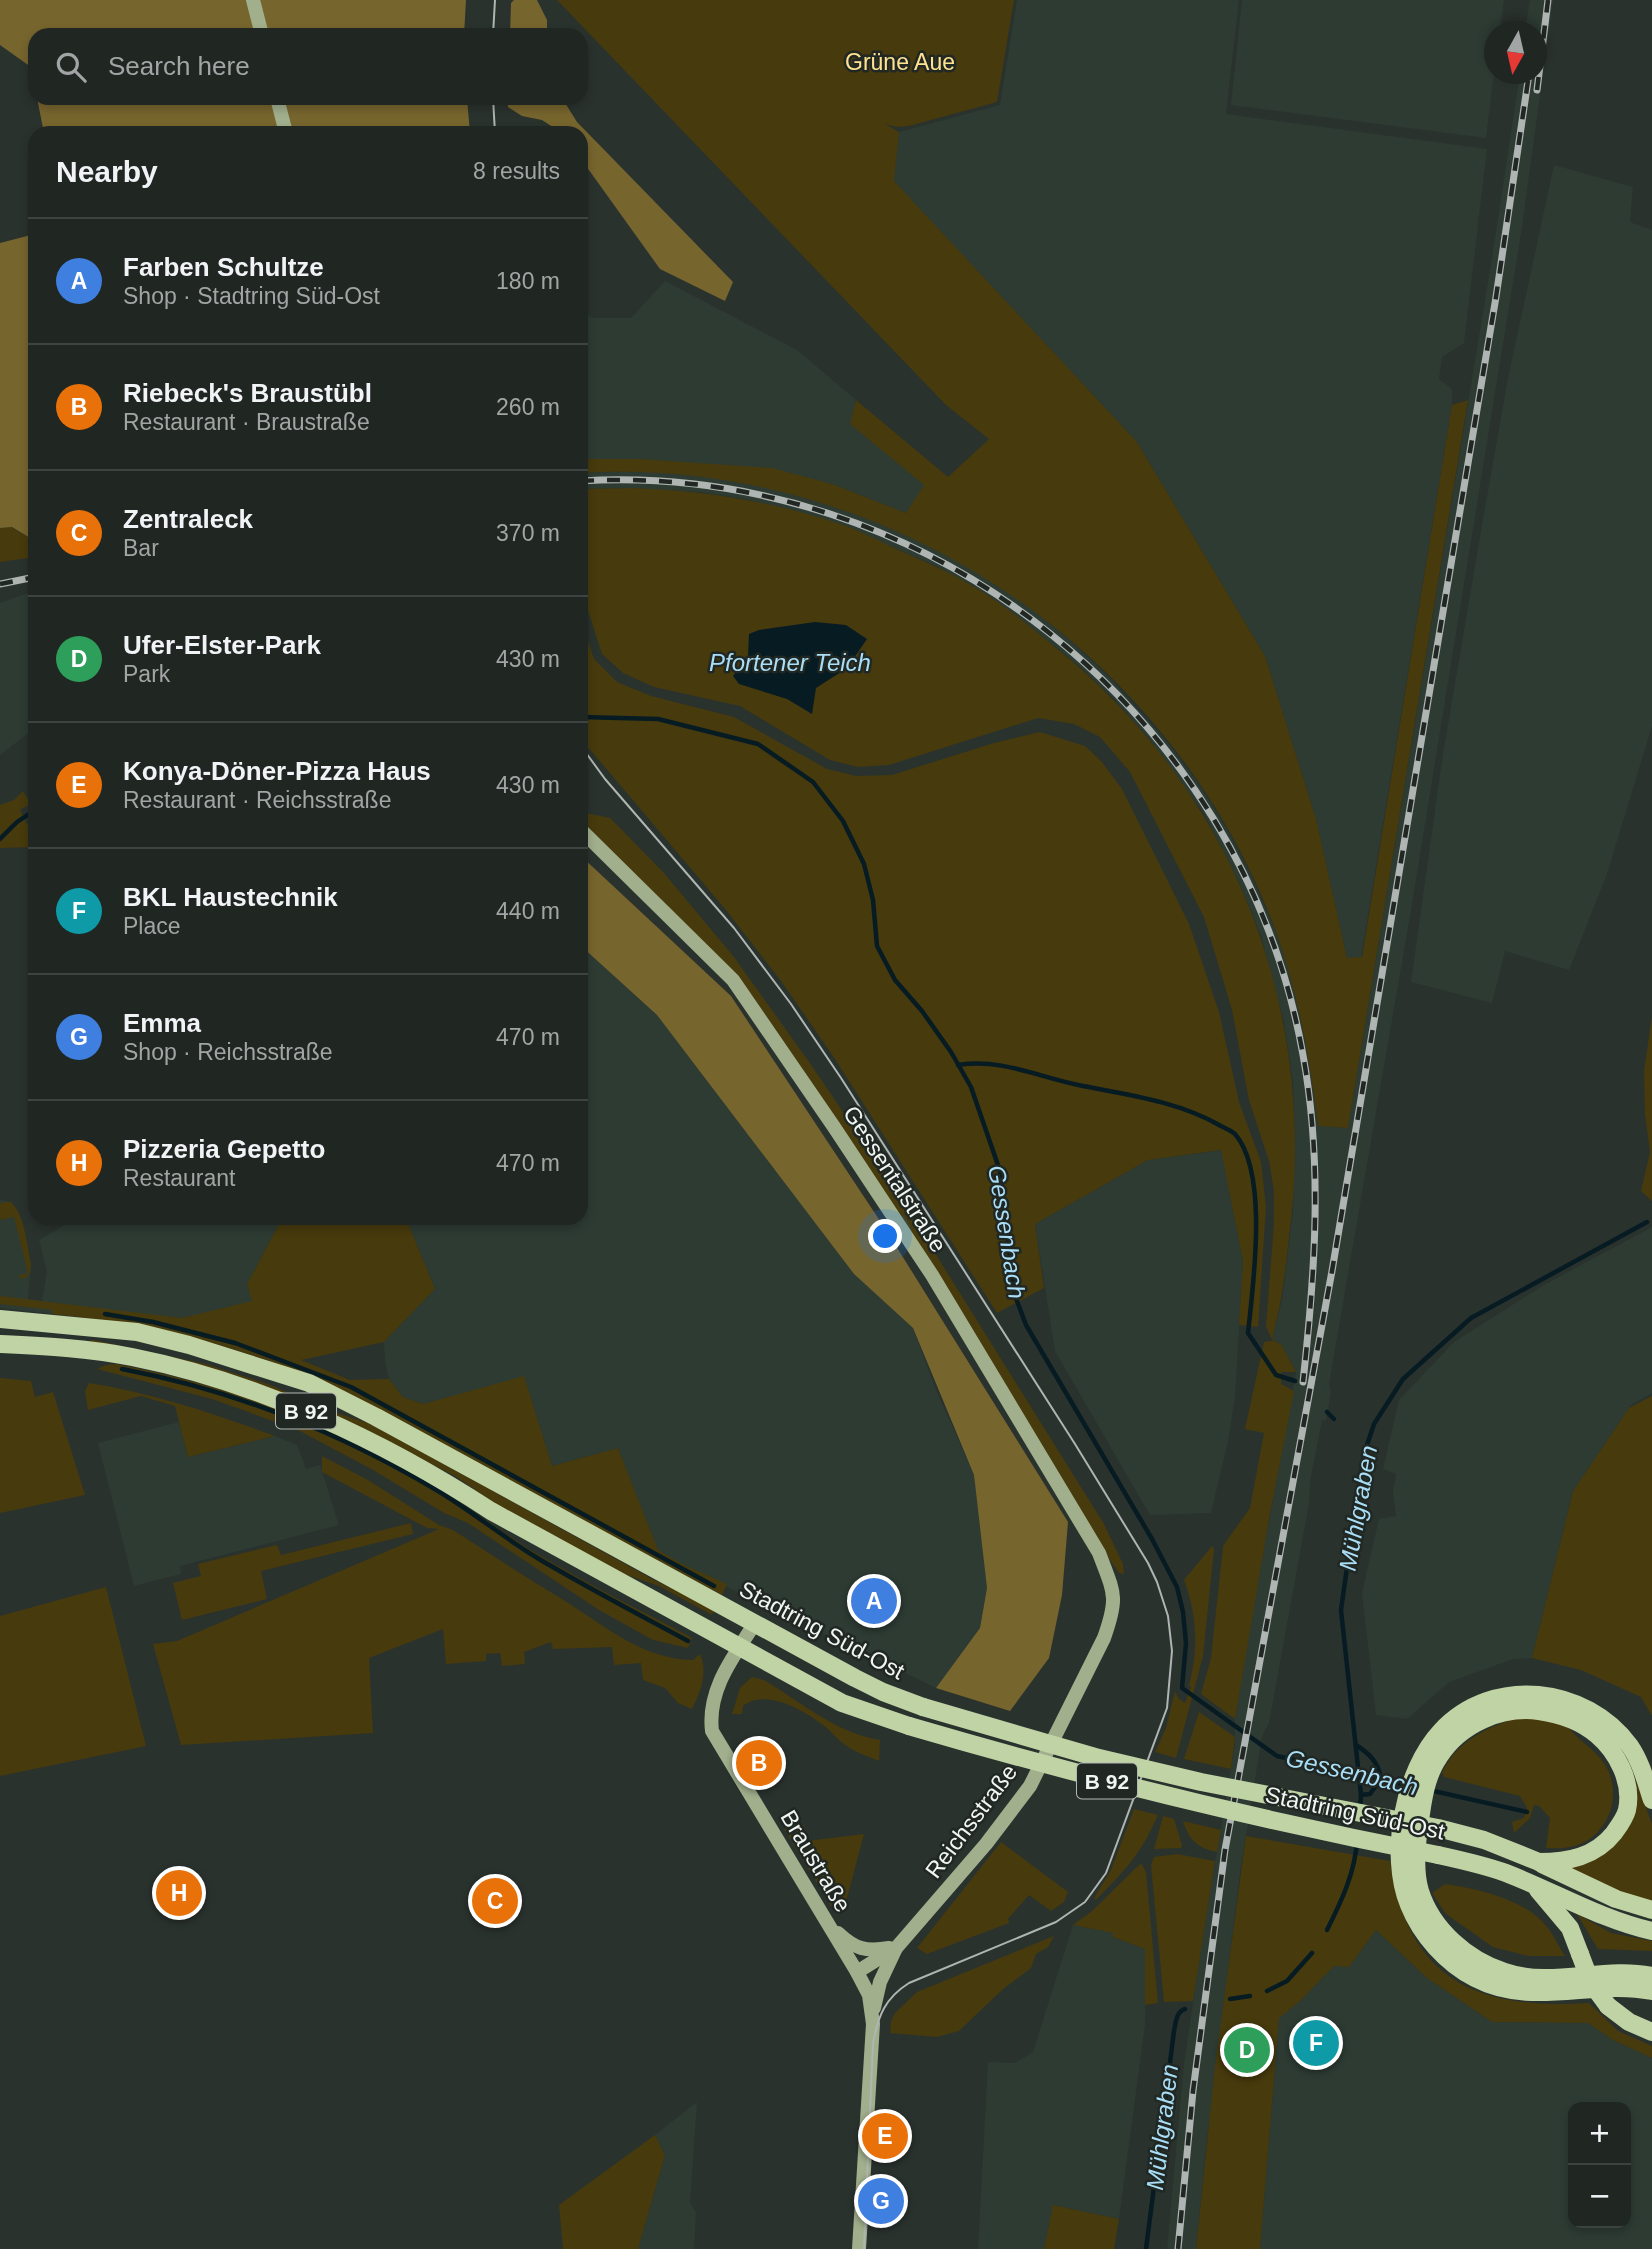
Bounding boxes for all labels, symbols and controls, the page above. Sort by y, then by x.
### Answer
north arrow [1484,21,1547,84]
search box [28,28,588,105]
icon: search [52,48,90,86]
park label: Grüne Aue [845,49,955,75]
text: Search here [108,51,250,81]
text: Nearby [56,155,158,188]
text: 8 results [473,158,560,184]
text: Farben Schultze [123,252,324,282]
text: A [71,268,87,294]
text: 180 m [496,268,560,294]
text: Shop · Stadtring Süd-Ost [123,283,380,309]
text: Riebeck's Braustübl [123,378,372,408]
text: B [71,394,87,420]
text: 260 m [496,394,560,420]
text: Restaurant · Braustraße [123,409,370,435]
text: Zentraleck [123,504,253,534]
text: C [71,520,87,546]
text: 370 m [496,520,560,546]
text: Bar [123,535,159,561]
text: Ufer-Elster-Park [123,630,321,660]
text: D [71,646,87,672]
text: 430 m [496,646,560,672]
water label: Pfortener Teich [709,649,871,676]
text: Park [123,661,170,687]
text: Konya-Döner-Pizza Haus [123,756,431,786]
text: E [71,772,87,798]
text: 430 m [496,772,560,798]
text: Restaurant · Reichsstraße [123,787,391,813]
text: BKL Haustechnik [123,882,338,912]
text: F [72,898,86,924]
text: 440 m [496,898,560,924]
text: Place [123,913,181,939]
text: Emma [123,1008,201,1038]
text: G [70,1024,88,1050]
text: 470 m [496,1024,560,1050]
text: Shop · Reichsstraße [123,1039,333,1065]
street label: Gessentalstraße [838,1101,952,1257]
text: Pizzeria Gepetto [123,1134,325,1164]
text: H [71,1150,87,1176]
text: 470 m [496,1150,560,1176]
water label: Gessenbach [983,1163,1031,1301]
text: Restaurant [123,1165,236,1191]
your location [868,1219,902,1253]
road number: B 92 [276,1394,336,1428]
water label: Mühlgraben [1334,1443,1382,1573]
pin: A [851,1575,897,1627]
street label: Stadtring Süd-Ost [735,1576,909,1685]
pin: B [736,1737,782,1789]
water label: Gessenbach [1283,1744,1421,1800]
street label: Reichsstraße [920,1759,1022,1883]
road number: B 92 [1077,1764,1137,1798]
street label: Stadtring Süd-Ost [1263,1781,1448,1845]
street label: Braustraße [776,1806,856,1916]
pin: H [156,1867,202,1919]
pin: C [472,1875,518,1927]
pin: F [1293,2017,1339,2069]
pin: D [1224,2024,1270,2076]
water label: Mühlgraben [1141,2062,1183,2192]
map controls [1568,2102,1631,2228]
button: + [1568,2102,1631,2165]
pin: E [862,2110,908,2162]
button: − [1568,2165,1631,2228]
pin: G [858,2175,904,2227]

